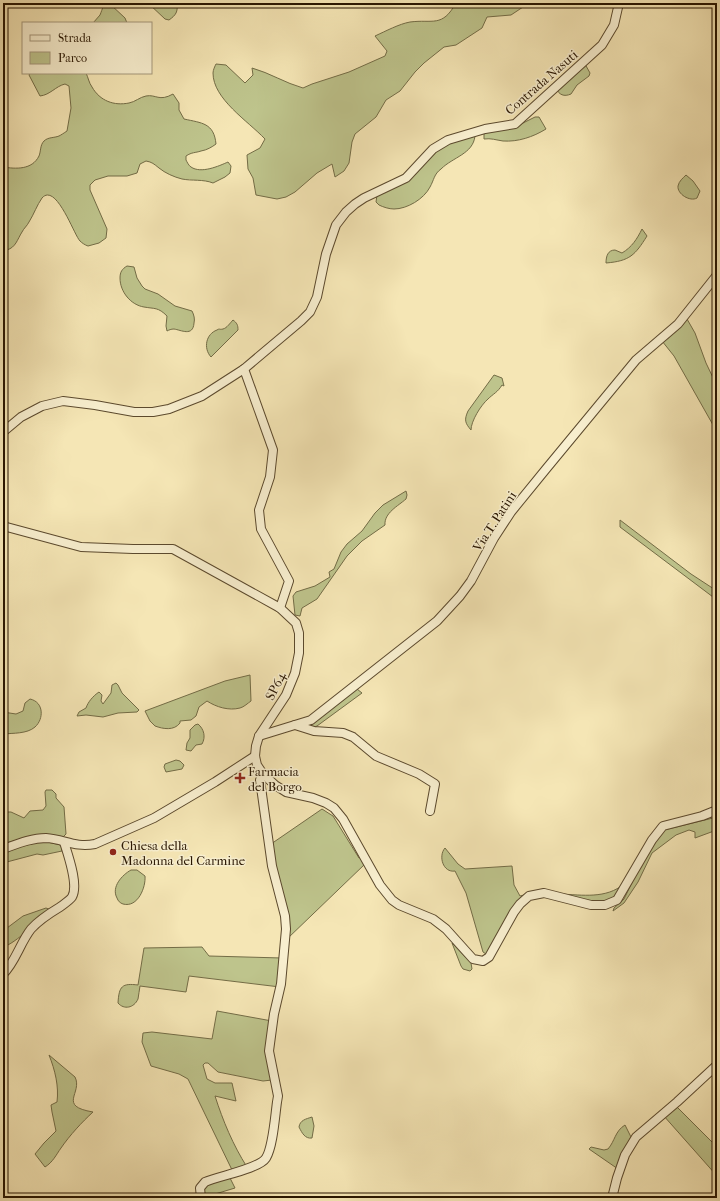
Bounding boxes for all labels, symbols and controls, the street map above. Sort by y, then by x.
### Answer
legend [22,22,152,74]
text: Strada [58,31,92,45]
street label: Contrada Nasuti [502,47,581,118]
text: Parco [58,51,87,65]
street label: Via T. Patini [469,488,519,555]
street label: SP64 [262,670,289,703]
place label: Farmacia del Borgo [248,764,302,794]
marker: Farmacia del Borgo [235,773,245,783]
place label: Chiesa della Madonna del Carmine [121,838,246,868]
marker: Chiesa della Madonna del Carmine [108,847,118,857]

